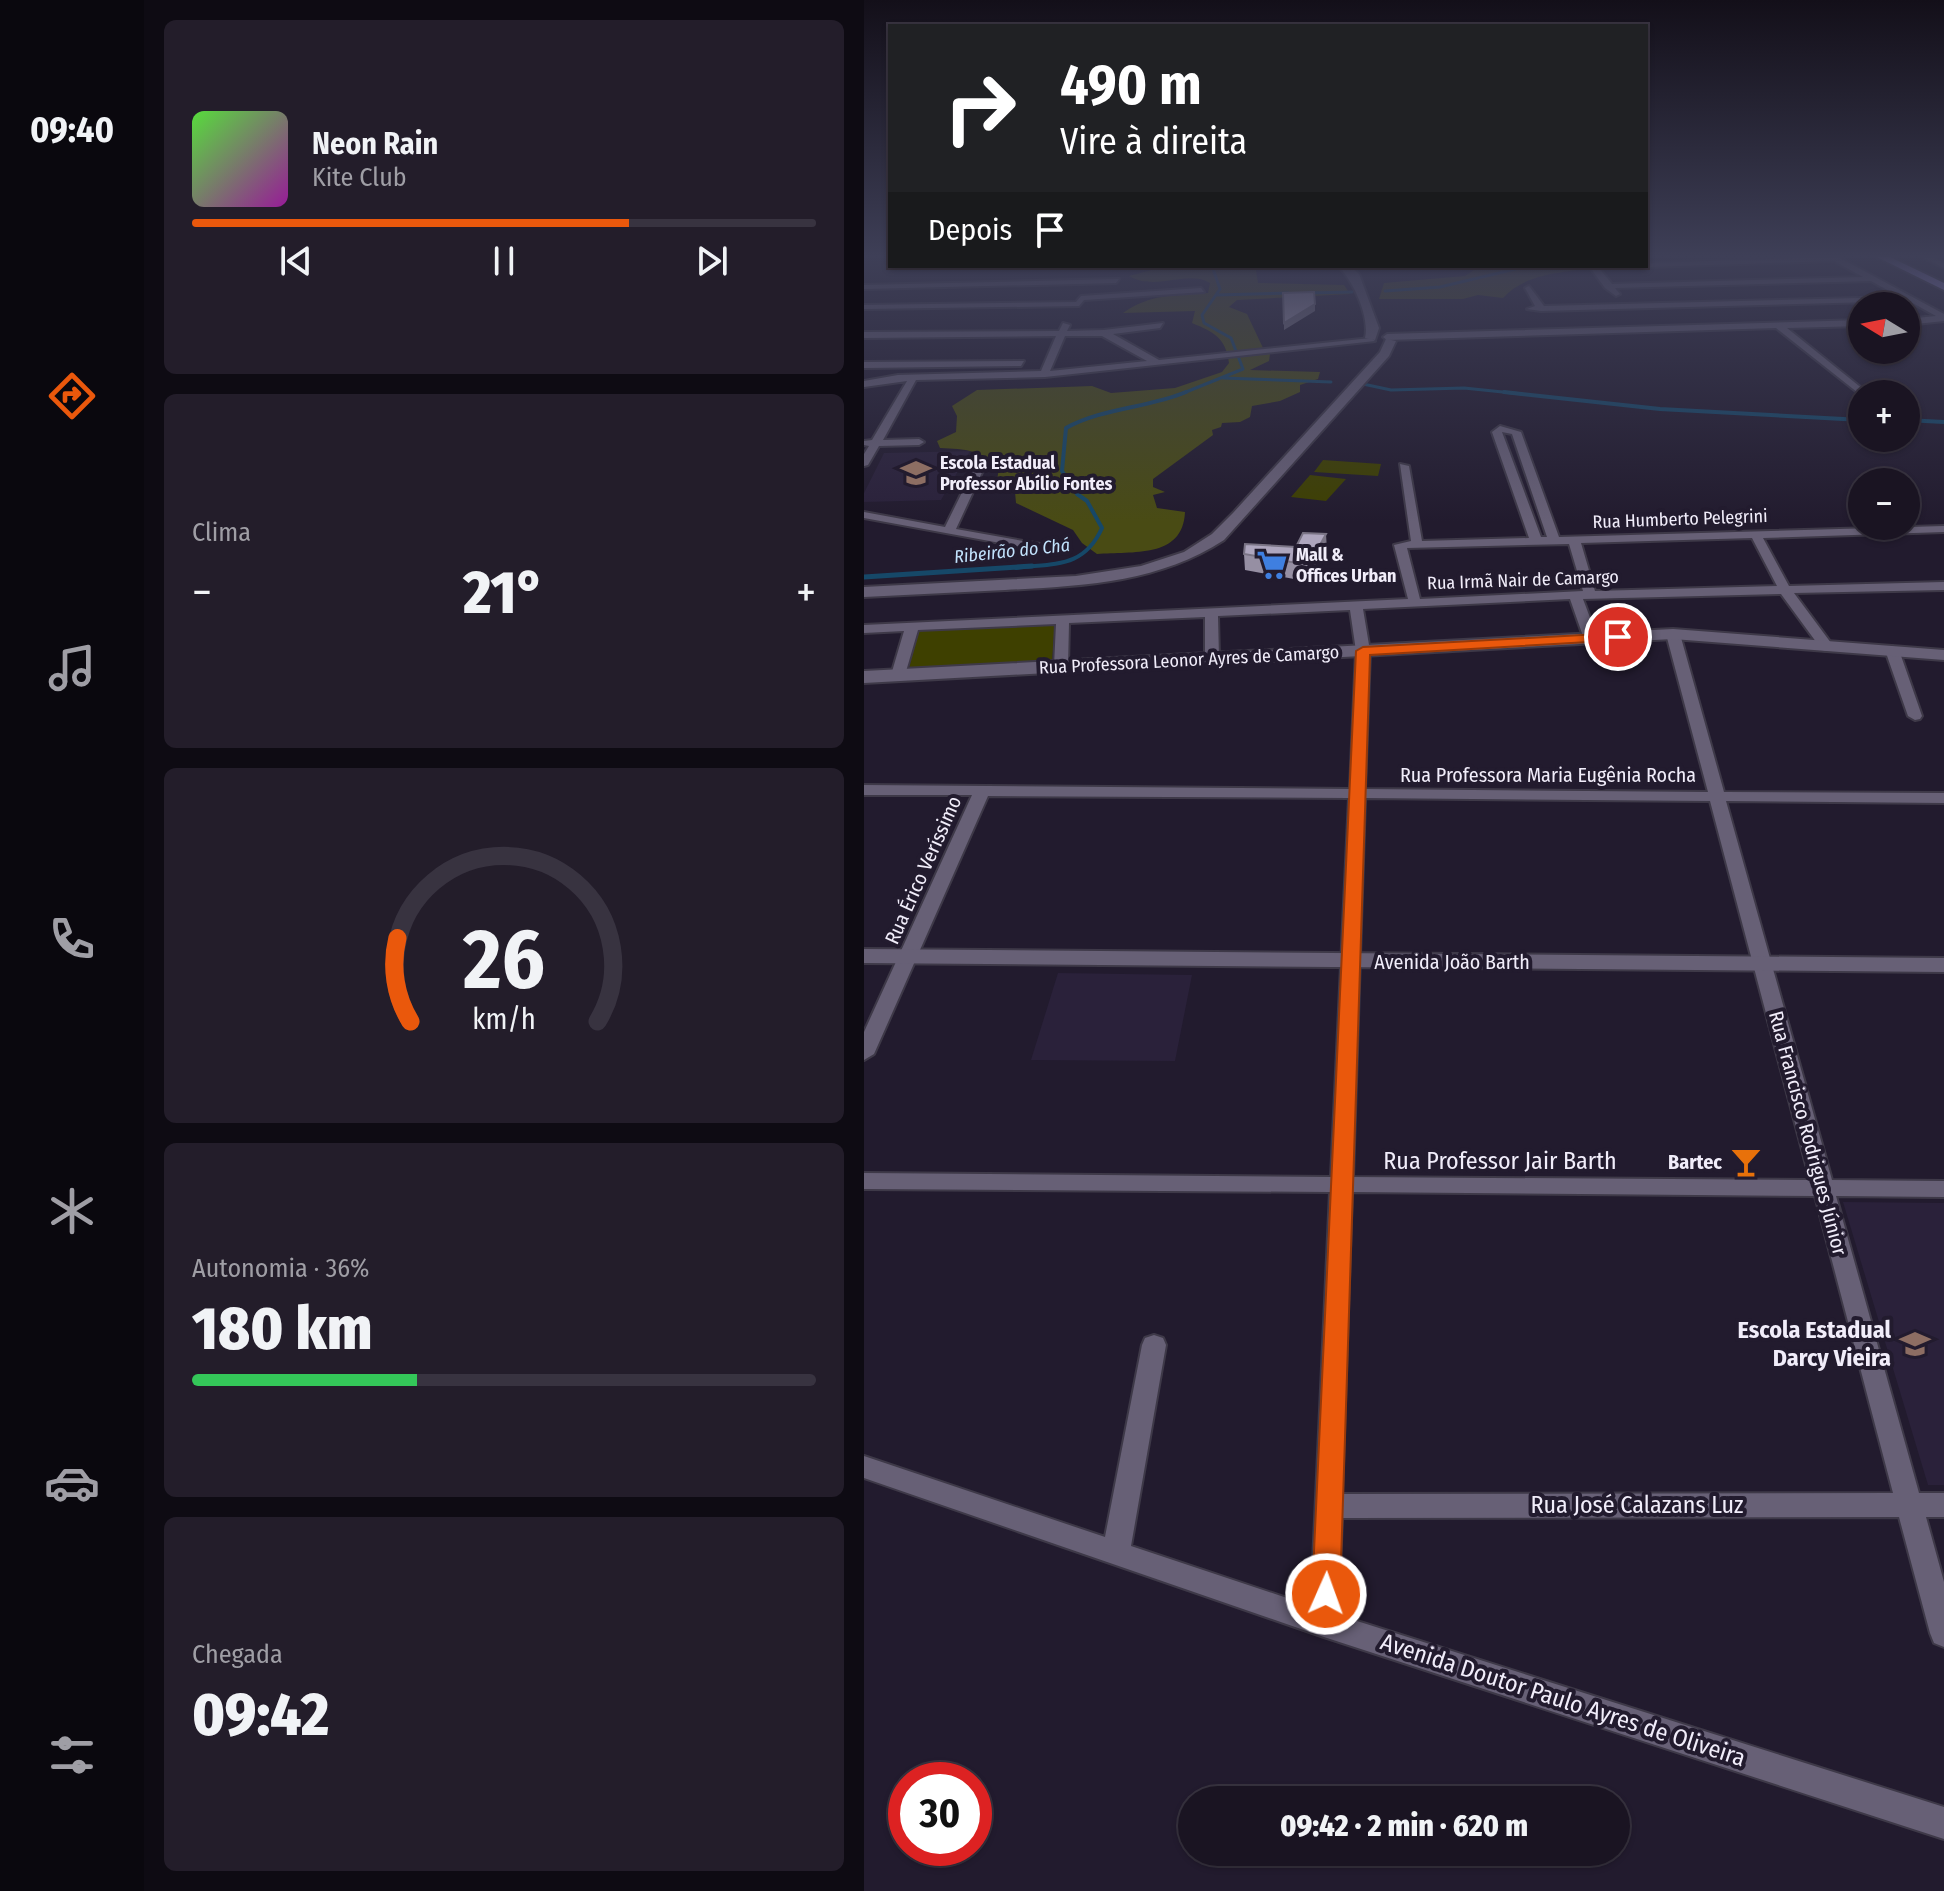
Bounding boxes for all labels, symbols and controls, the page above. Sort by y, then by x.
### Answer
text: 490 m [1060,52,1202,119]
icon: right [928,56,1032,160]
text: 09:40 [30,108,114,152]
text: Vire à direita [1060,120,1247,164]
text: Neon Rain [312,126,438,162]
text: Kite Club [312,162,407,193]
icon: arrive [1028,208,1072,252]
text: Depois [928,212,1012,248]
icon: previous [274,239,318,283]
icon: pause [482,239,526,283]
icon: next [690,239,734,283]
north arrow [1848,292,1920,364]
map controls [1848,292,1920,540]
icon: directions [44,368,100,424]
button: + [1848,380,1920,452]
place label: Escola Estadual Professor Abílio Fontes [940,452,1113,495]
school or university icon: Escola Estadual Professor Abílio Fontes [899,456,933,490]
button: − [1848,468,1920,540]
street label: Rua Humberto Pelegrini [1592,505,1768,533]
text: Clima [192,517,251,548]
water label: Ribeirão do Chá [953,534,1071,568]
place label: Mall & Offices Urban [1296,544,1397,587]
supermarket icon: Mall & Offices Urban [1255,548,1289,582]
text: 21° [463,557,545,629]
text: − [192,566,212,619]
text: + [796,566,816,619]
street label: Rua Irmã Nair de Camargo [1427,566,1619,594]
pin [1584,603,1652,671]
icon: arrive [1596,615,1640,659]
icon: music [44,640,100,696]
street label: Rua Professora Leonor Ayres de Camargo [1038,641,1340,679]
street label: Rua Professora Maria Eugênia Rocha [1400,763,1696,787]
street label: Rua Érico Veríssimo [880,792,966,948]
text: 26 [462,909,545,1009]
icon: phone [44,911,100,967]
street label: Avenida João Barth [1374,950,1530,974]
text: km/h [472,1002,536,1037]
street label: Rua Francisco Rodrigues Júnior [1764,1008,1852,1258]
bar icon: Bartec [1729,1145,1763,1179]
street label: Rua Professor Jair Barth [1383,1147,1617,1175]
place label: Bartec [1668,1150,1722,1174]
icon: climate [44,1183,100,1239]
text: Autonomia · 36% [192,1253,370,1284]
text: 180 km [192,1293,372,1365]
place label: Escola Estadual Darcy Vieira [1737,1316,1891,1372]
school or university icon: Escola Estadual Darcy Vieira [1898,1327,1932,1361]
icon: car [44,1455,100,1511]
street label: Rua José Calazans Luz [1530,1491,1744,1519]
position arrow [1284,1552,1368,1636]
street label: Avenida Doutor Paulo Ayres de Oliveira [1377,1628,1749,1772]
text: Chegada [192,1639,283,1670]
text: 09:42 [192,1679,329,1751]
icon: filters [44,1727,100,1783]
speed limit sign: 30 [888,1762,992,1866]
text: 09:42 · 2 min · 620 m [1280,1808,1528,1844]

